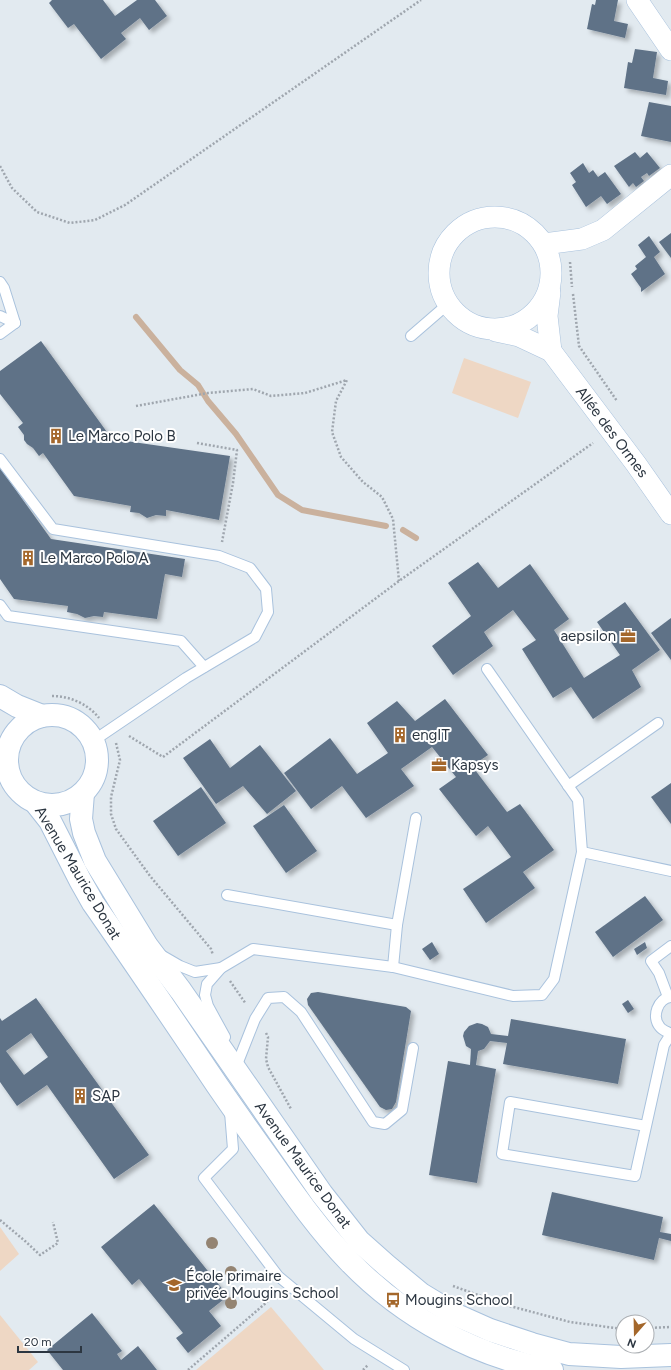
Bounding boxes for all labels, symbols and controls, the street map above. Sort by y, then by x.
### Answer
street label: Allée des Ormes [572,383,652,481]
building icon: Le Marco Polo B [47,427,65,445]
place label: Le Marco Polo B [68,427,176,445]
building icon: Le Marco Polo A [19,549,37,567]
place label: Le Marco Polo A [40,549,149,567]
place label: aepsilon [560,627,616,645]
office icon: aepsilon [619,627,637,645]
building icon: engIT [391,726,409,744]
place label: engIT [412,726,450,744]
office icon: Kapsys [430,756,448,774]
place label: Kapsys [451,756,498,774]
street label: Avenue Maurice Donat [31,803,125,943]
building icon: SAP [71,1087,89,1105]
place label: SAP [92,1087,120,1105]
street label: Avenue Maurice Donat [251,1098,355,1232]
place label: École primaire privée Mougins School [186,1267,339,1302]
school or university icon: École primaire privée Mougins School [165,1276,183,1294]
bus stop icon: Mougins School [384,1291,402,1309]
place label: Mougins School [405,1291,513,1309]
north arrow [615,1314,655,1354]
scale bar [18,1328,81,1354]
text: 20 m [24,1335,52,1349]
text: N [626,1335,638,1350]

